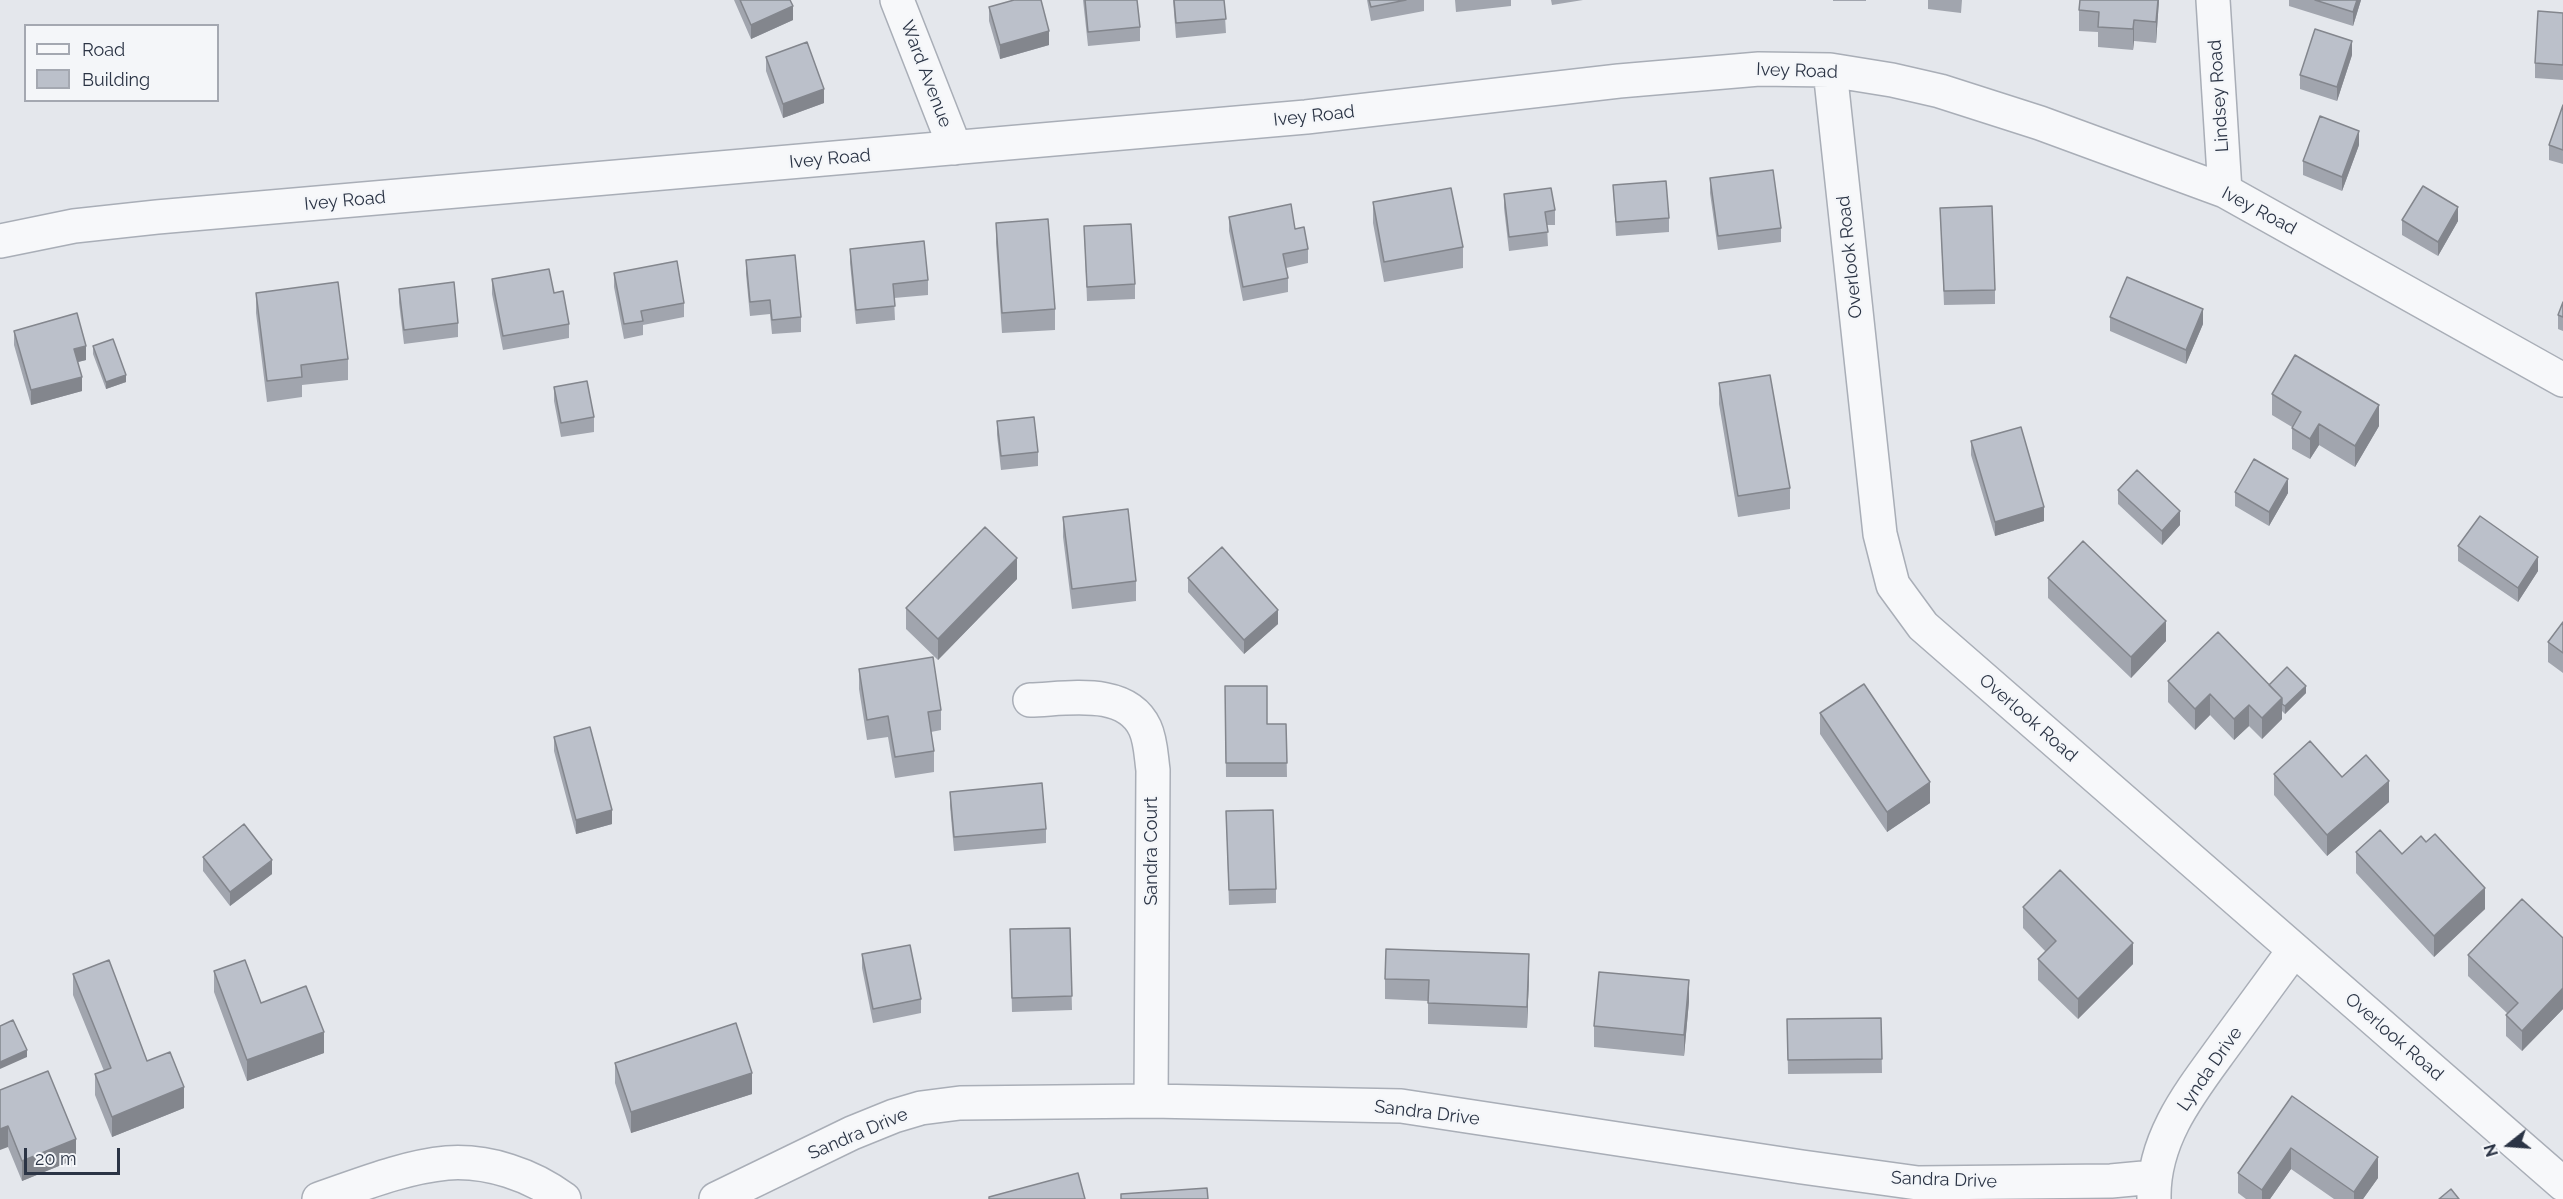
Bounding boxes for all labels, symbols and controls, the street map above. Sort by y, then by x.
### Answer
street label: Ward Avenue [896,18,956,130]
legend [24,24,219,102]
text: Road [82,39,125,60]
street label: Lindsey Road [2204,39,2234,153]
street label: Ivey Road [1756,59,1838,83]
text: Building [82,69,150,90]
street label: Ivey Road [1272,101,1356,131]
street label: Ivey Road [788,145,872,173]
street label: Ivey Road [2218,182,2300,240]
street label: Ivey Road [303,187,387,215]
street label: Overlook Road [1833,195,1867,319]
street label: Overlook Road [1974,669,2082,767]
street label: Sandra Court [1141,796,1163,906]
street label: Overlook Road [2340,988,2448,1086]
street label: Lynda Drive [2173,1023,2247,1115]
street label: Sandra Drive [1373,1096,1481,1130]
street label: Sandra Drive [805,1103,911,1165]
north arrow [2479,1115,2539,1175]
scale bar [27,1136,123,1174]
text: N [2480,1142,2502,1159]
text: 20 m [35,1148,77,1169]
street label: Sandra Drive [1891,1167,1997,1193]

